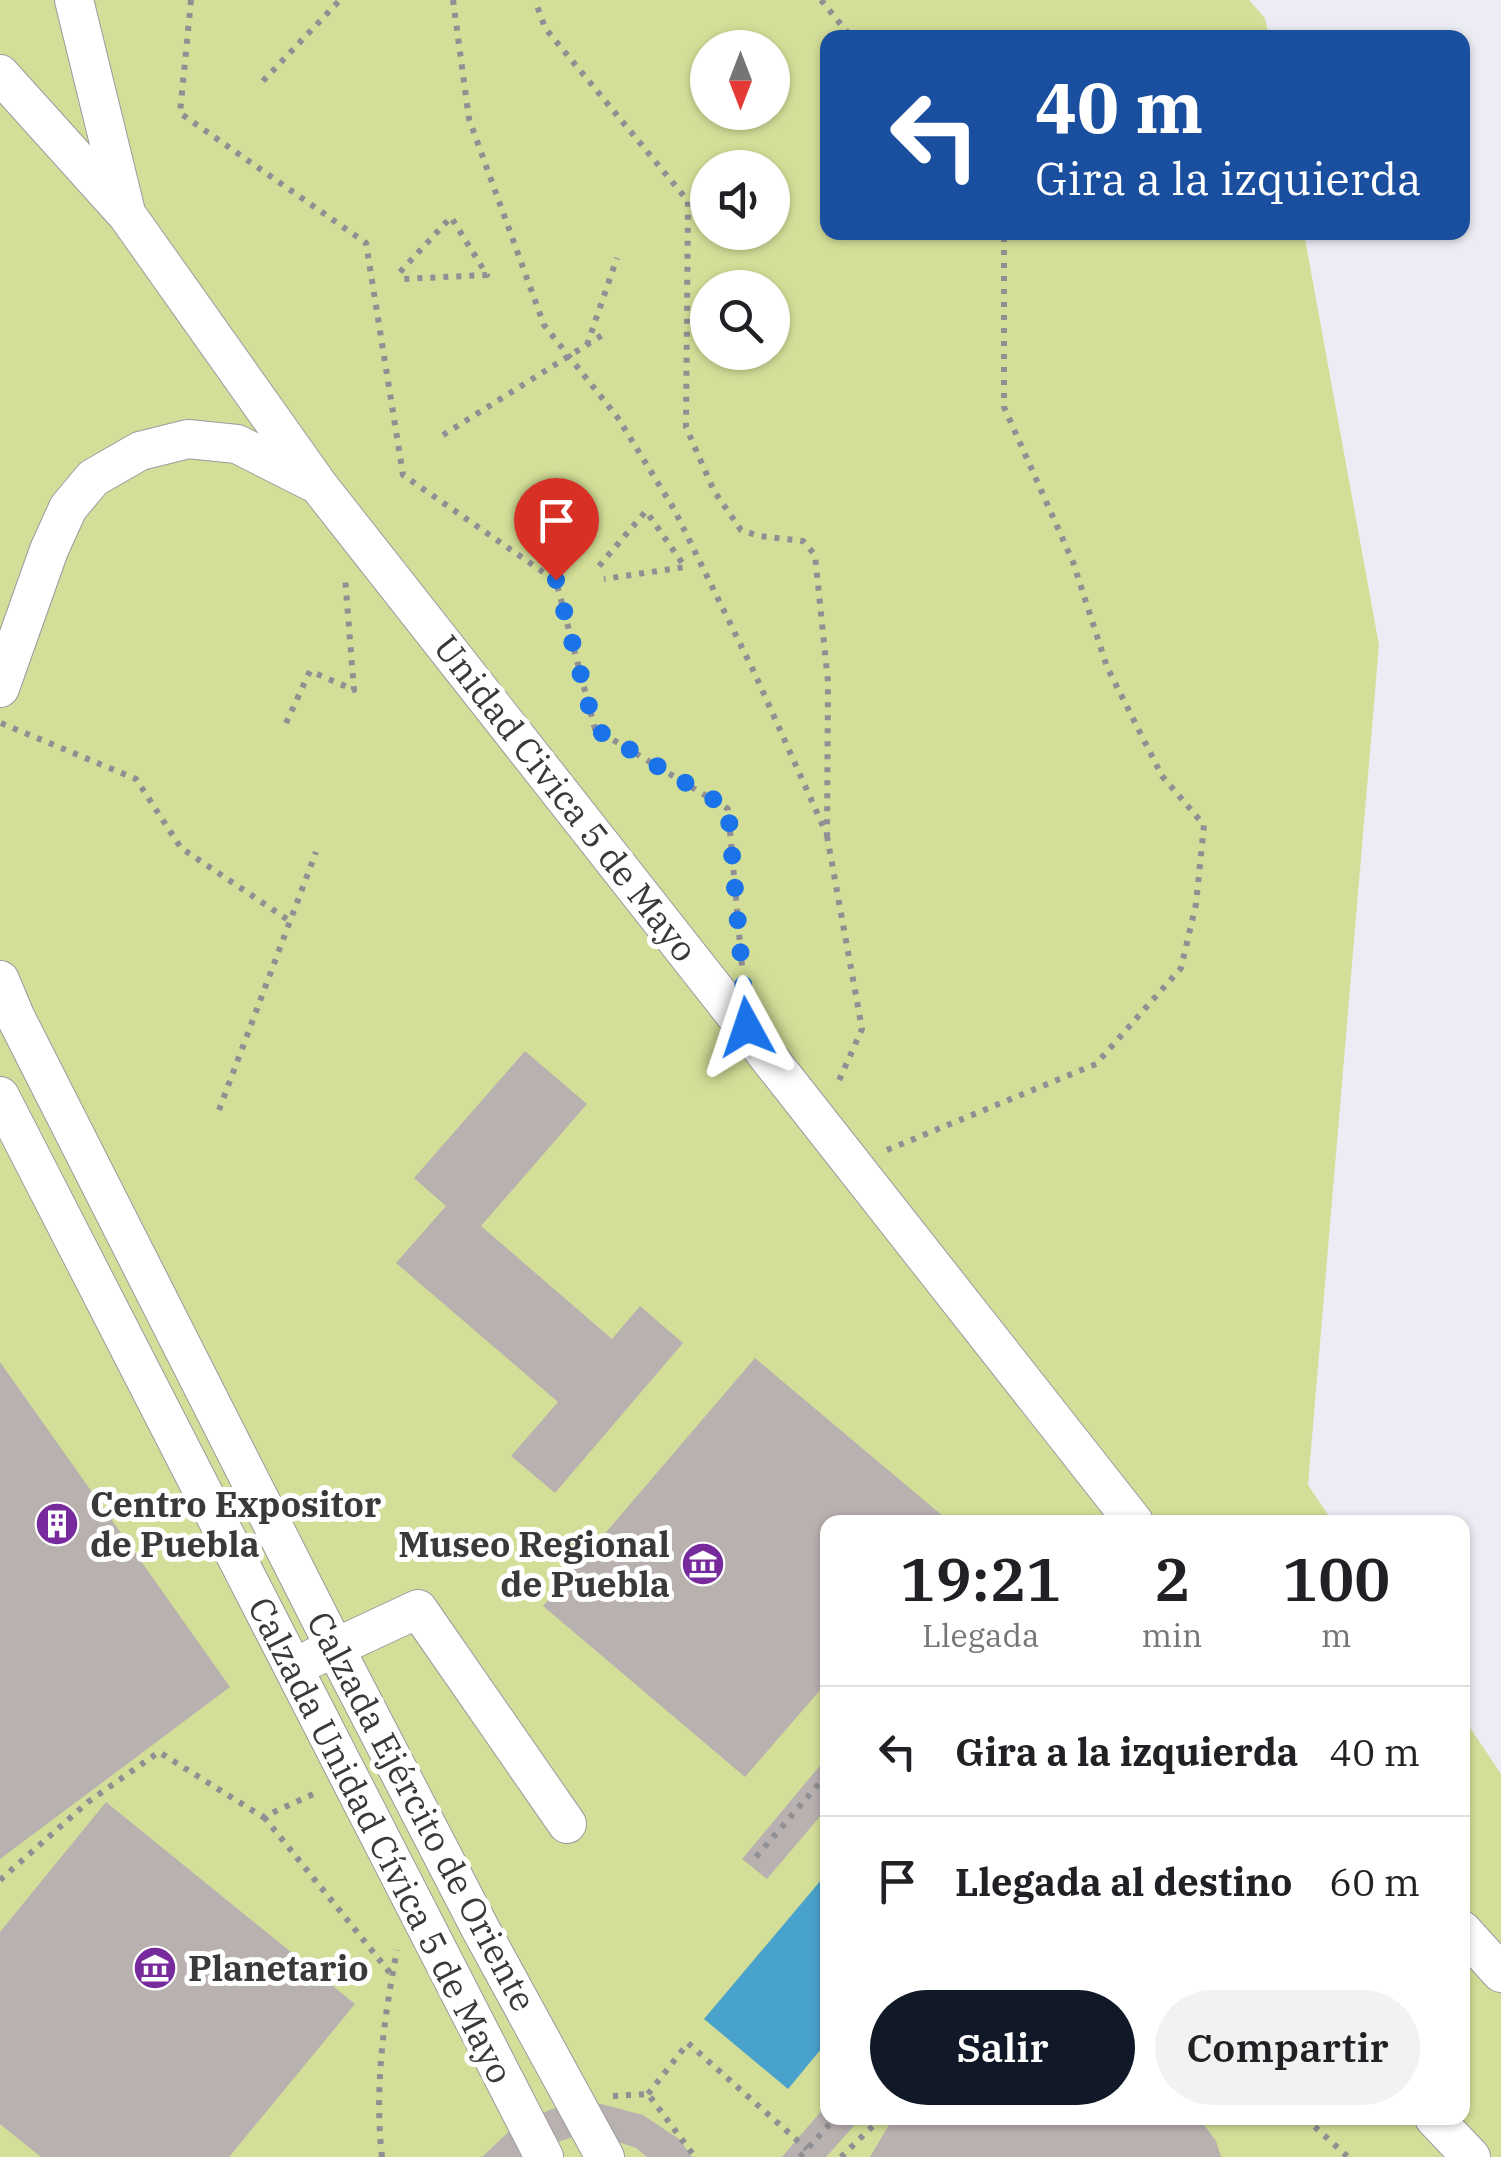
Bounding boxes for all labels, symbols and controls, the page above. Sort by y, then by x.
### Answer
north arrow [690,30,790,130]
map controls [690,30,790,370]
text: 40 m [1035,61,1203,152]
icon: left [870,70,1000,200]
text: Gira a la izquierda [1035,149,1422,207]
button: sound [690,150,790,250]
button: search [690,270,790,370]
pin [514,478,599,581]
icon: arrive [529,493,584,548]
street label: Unidad Civica 5 de Mayo [424,625,708,971]
position arrow [695,975,799,1079]
place label: Centro Expositor de Puebla [90,1481,381,1567]
building icon: Centro Expositor de Puebla [34,1501,80,1547]
place label: Museo Regional de Puebla [398,1521,670,1607]
text: 19:21 [900,1539,1062,1618]
text: 2 [1154,1539,1190,1618]
text: 100 [1282,1539,1390,1618]
museum icon: Museo Regional de Puebla [680,1541,726,1587]
street label: Calzada Unidad Cívica 5 de Mayo [238,1589,524,2091]
street label: Calzada Ejército de Oriente [297,1603,547,2019]
text: Llegada [922,1614,1039,1656]
text: min [1141,1614,1202,1656]
text: m [1321,1614,1351,1656]
icon: left [870,1724,925,1779]
text: Gira a la izquierda [955,1727,1298,1776]
text: 40 m [1329,1727,1420,1776]
icon: arrive [870,1854,925,1909]
text: Llegada al destino [955,1857,1292,1906]
text: 60 m [1329,1857,1420,1906]
museum icon: Planetario [132,1945,178,1991]
place label: Planetario [188,1945,369,1991]
button: Salir [870,1990,1135,2105]
button: Compartir [1155,1990,1420,2105]

